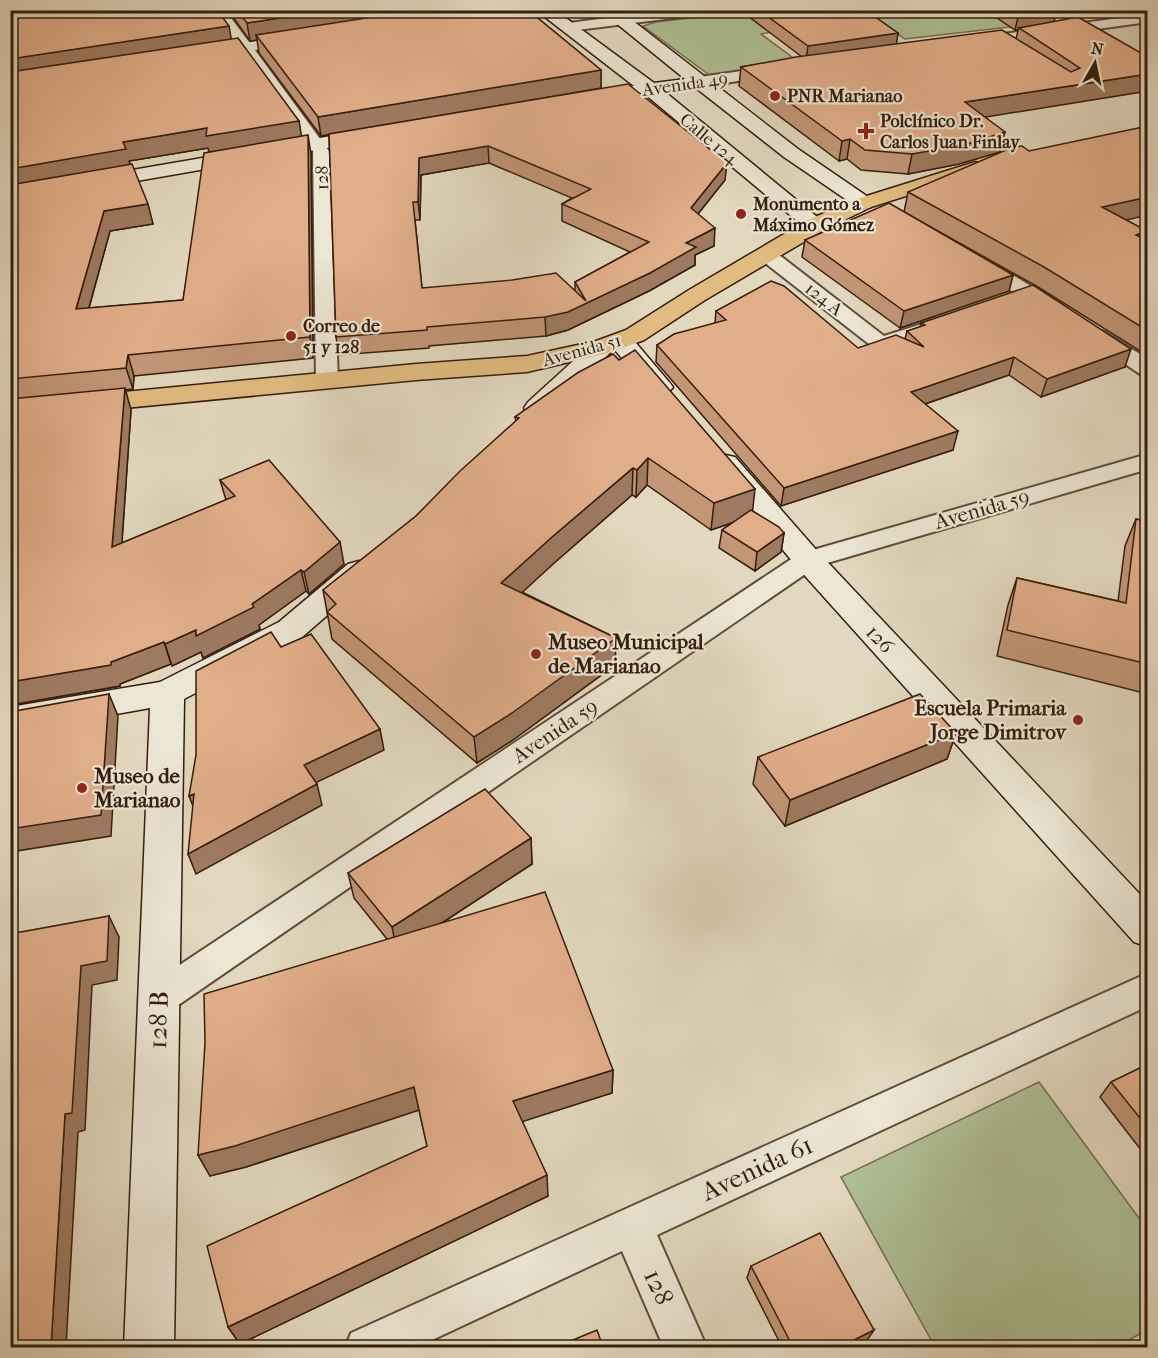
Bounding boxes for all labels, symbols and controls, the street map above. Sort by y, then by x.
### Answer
north arrow [1065,33,1125,93]
text: N [1090,38,1106,59]
street label: Avenida 49 [640,68,729,101]
place label: PNR Marianao [787,86,902,107]
marker: PNR Marianao [768,89,782,103]
street label: Calle 124 [675,109,742,170]
place label: Polclínico Dr. Carlos Juan Finlay [880,111,1021,153]
marker: Polclínico Dr. Carlos Juan Finlay [857,122,875,140]
street label: 128 [312,165,333,191]
place label: Monumento a Máximo Gómez [752,194,874,236]
marker: Monumento a Máximo Gómez [734,207,748,221]
street label: 124 A [801,278,847,321]
place label: Correo de 51 y 128 [303,316,380,358]
marker: Correo de 51 y 128 [284,329,298,343]
street label: Avenida 51 [539,330,624,371]
street label: Avenida 59 [931,484,1032,534]
street label: 126 [861,620,899,658]
place label: Museo Municipal de Marianao [547,630,704,678]
marker: Museo Municipal de Marianao [529,647,543,661]
street label: Avenida 59 [507,694,602,769]
place label: Escuela Primaria Jorge Dimitrov [914,696,1067,744]
marker: Escuela Primaria Jorge Dimitrov [1071,713,1085,727]
place label: Museo de Marianao [93,764,181,812]
marker: Museo de Marianao [75,781,89,795]
street label: 128 B [142,990,175,1050]
street label: Avenida 61 [696,1129,818,1208]
street label: 128 [637,1265,680,1310]

